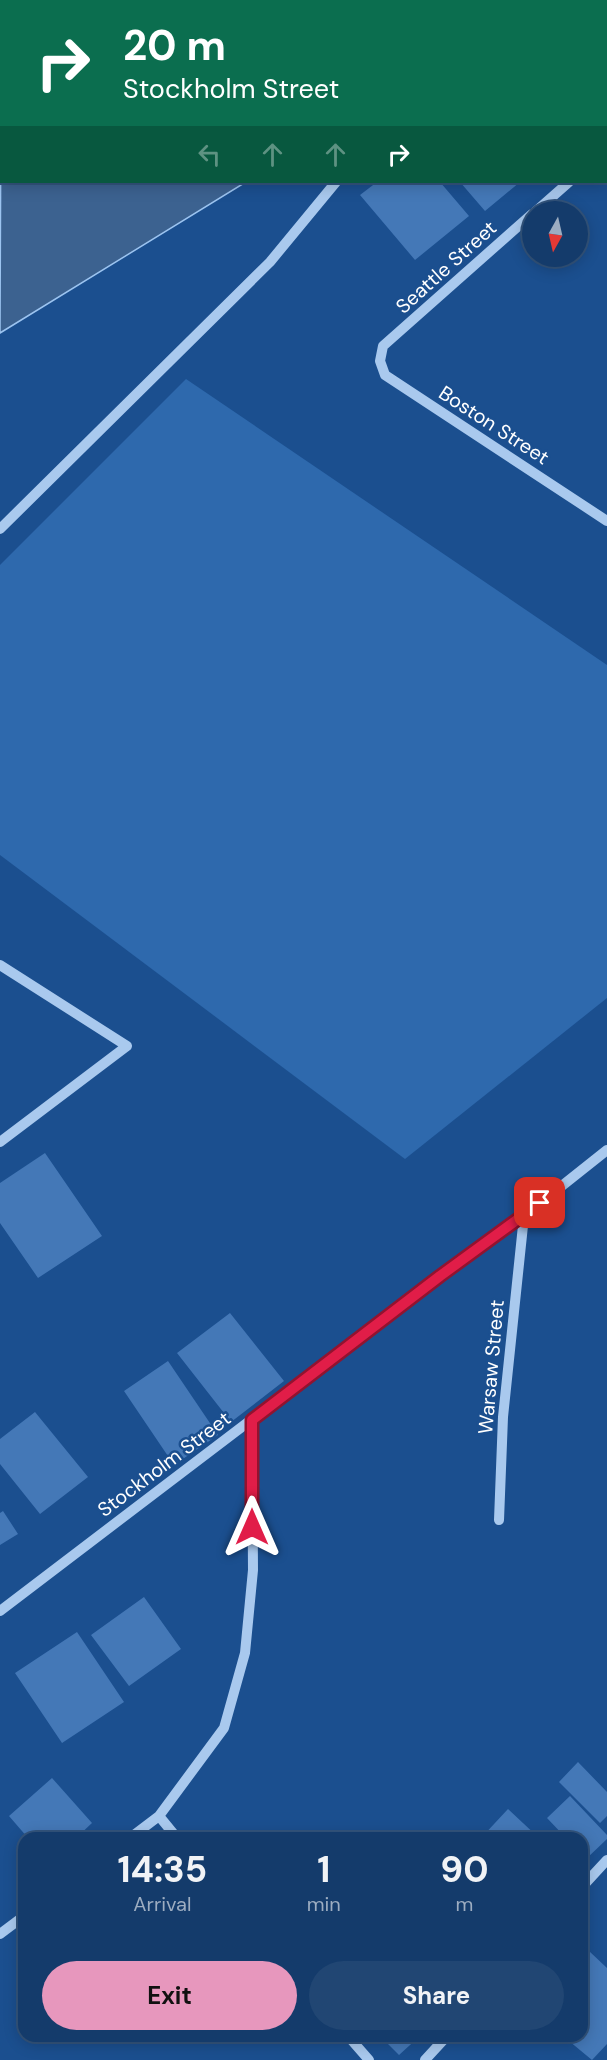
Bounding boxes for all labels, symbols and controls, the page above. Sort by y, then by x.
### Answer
text: 20 m [123,18,226,73]
icon: right [24,24,102,102]
text: Stockholm Street [123,71,339,106]
icon: left [193,138,226,171]
icon: ahead [256,138,289,171]
icon: ahead [319,138,352,171]
icon: right [382,138,415,171]
north arrow [522,201,588,267]
map controls [522,201,588,267]
street label: Seattle Street [390,215,502,319]
street label: Boston Street [434,380,554,470]
pin [514,1177,565,1228]
icon: arrive [523,1186,556,1219]
street label: Warsaw Street [472,1299,510,1435]
street label: Stockholm Street [92,1405,236,1523]
position arrow [220,1495,284,1559]
text: 14:35 [117,1846,207,1893]
text: 1 [317,1846,330,1893]
text: 90 [440,1846,488,1893]
text: Arrival [133,1891,191,1917]
text: min [307,1891,341,1917]
text: m [455,1891,473,1917]
button: Exit [42,1961,297,2030]
button: Share [309,1961,564,2030]

